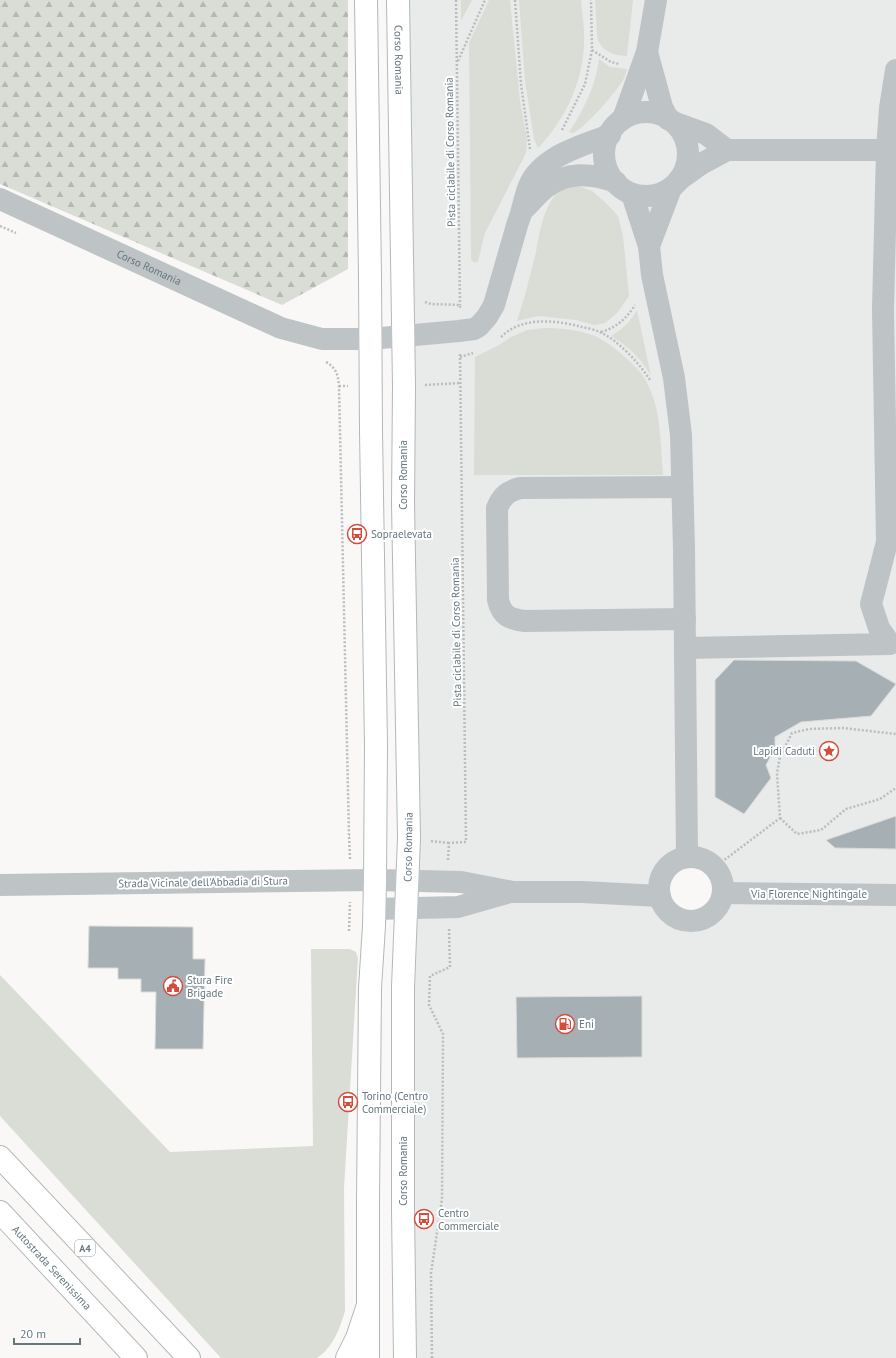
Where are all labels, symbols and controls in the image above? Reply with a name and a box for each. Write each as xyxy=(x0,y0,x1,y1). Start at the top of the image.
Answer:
street label: Corso Romania xyxy=(391,25,406,95)
street label: Pista ciclabile di Corso Romania xyxy=(442,77,458,227)
street label: Corso Romania xyxy=(114,246,184,288)
street label: Corso Romania xyxy=(396,440,410,510)
bus stop icon: Sopraelevata xyxy=(346,523,368,545)
place label: Sopraelevata xyxy=(371,527,432,541)
street label: Pista ciclabile di Corso Romania xyxy=(448,557,464,707)
place icon: Lapidi Caduti xyxy=(818,740,840,762)
place label: Lapidi Caduti xyxy=(753,744,815,758)
street label: Corso Romania xyxy=(400,812,416,882)
street label: Strada Vicinale dell'Abbadia di Stura xyxy=(118,874,288,890)
street label: Via Florence Nightingale xyxy=(750,887,867,901)
place label: Stura Fire Brigade xyxy=(187,973,233,1000)
public building icon: Stura Fire Brigade xyxy=(162,975,184,997)
fuel station icon: Eni xyxy=(554,1013,576,1035)
place label: Eni xyxy=(579,1017,594,1031)
place label: Torino (Centro Commerciale) xyxy=(362,1089,428,1116)
bus stop icon: Torino (Centro Commerciale) xyxy=(337,1091,359,1113)
street label: Corso Romania xyxy=(396,1136,410,1206)
place label: Centro Commerciale xyxy=(438,1206,500,1233)
bus stop icon: Centro Commerciale xyxy=(413,1208,435,1230)
street label: Autostrada Serenissima xyxy=(9,1223,94,1313)
road number: A4 xyxy=(75,1240,95,1256)
scale bar xyxy=(14,1320,80,1346)
text: 20 m xyxy=(20,1326,46,1341)

